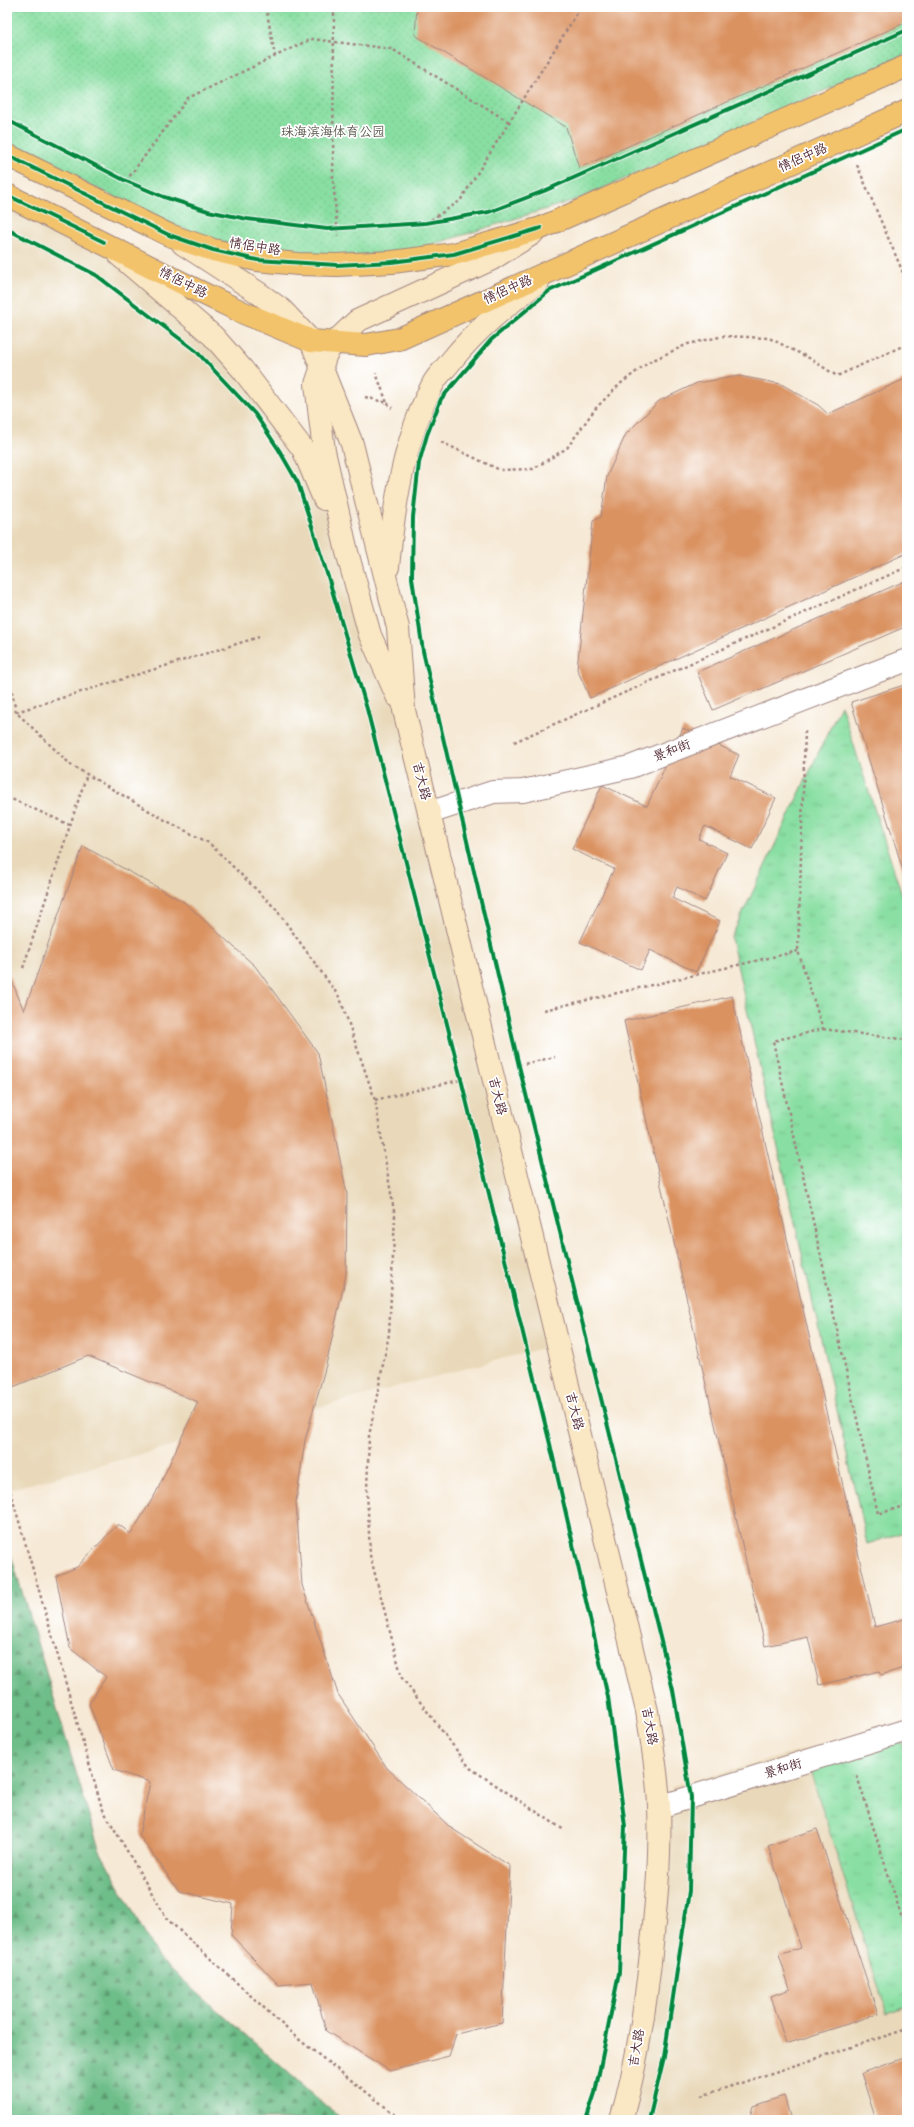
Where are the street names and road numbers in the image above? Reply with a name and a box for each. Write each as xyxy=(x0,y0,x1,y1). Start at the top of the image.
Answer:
street label: 情侣中路 xyxy=(776,140,830,176)
street label: 情侶中路 xyxy=(228,235,282,259)
street label: 情侣中路 xyxy=(156,264,210,302)
street label: 情侣中路 xyxy=(481,272,535,308)
street label: 景和街 xyxy=(651,736,693,766)
street label: 吉大路 xyxy=(408,760,434,802)
street label: 吉大路 xyxy=(484,1075,510,1117)
street label: 吉大路 xyxy=(561,1390,587,1432)
street label: 吉大路 xyxy=(637,1705,661,1747)
street label: 景和街 xyxy=(762,1755,804,1783)
street label: 吉大路 xyxy=(625,2027,649,2069)

